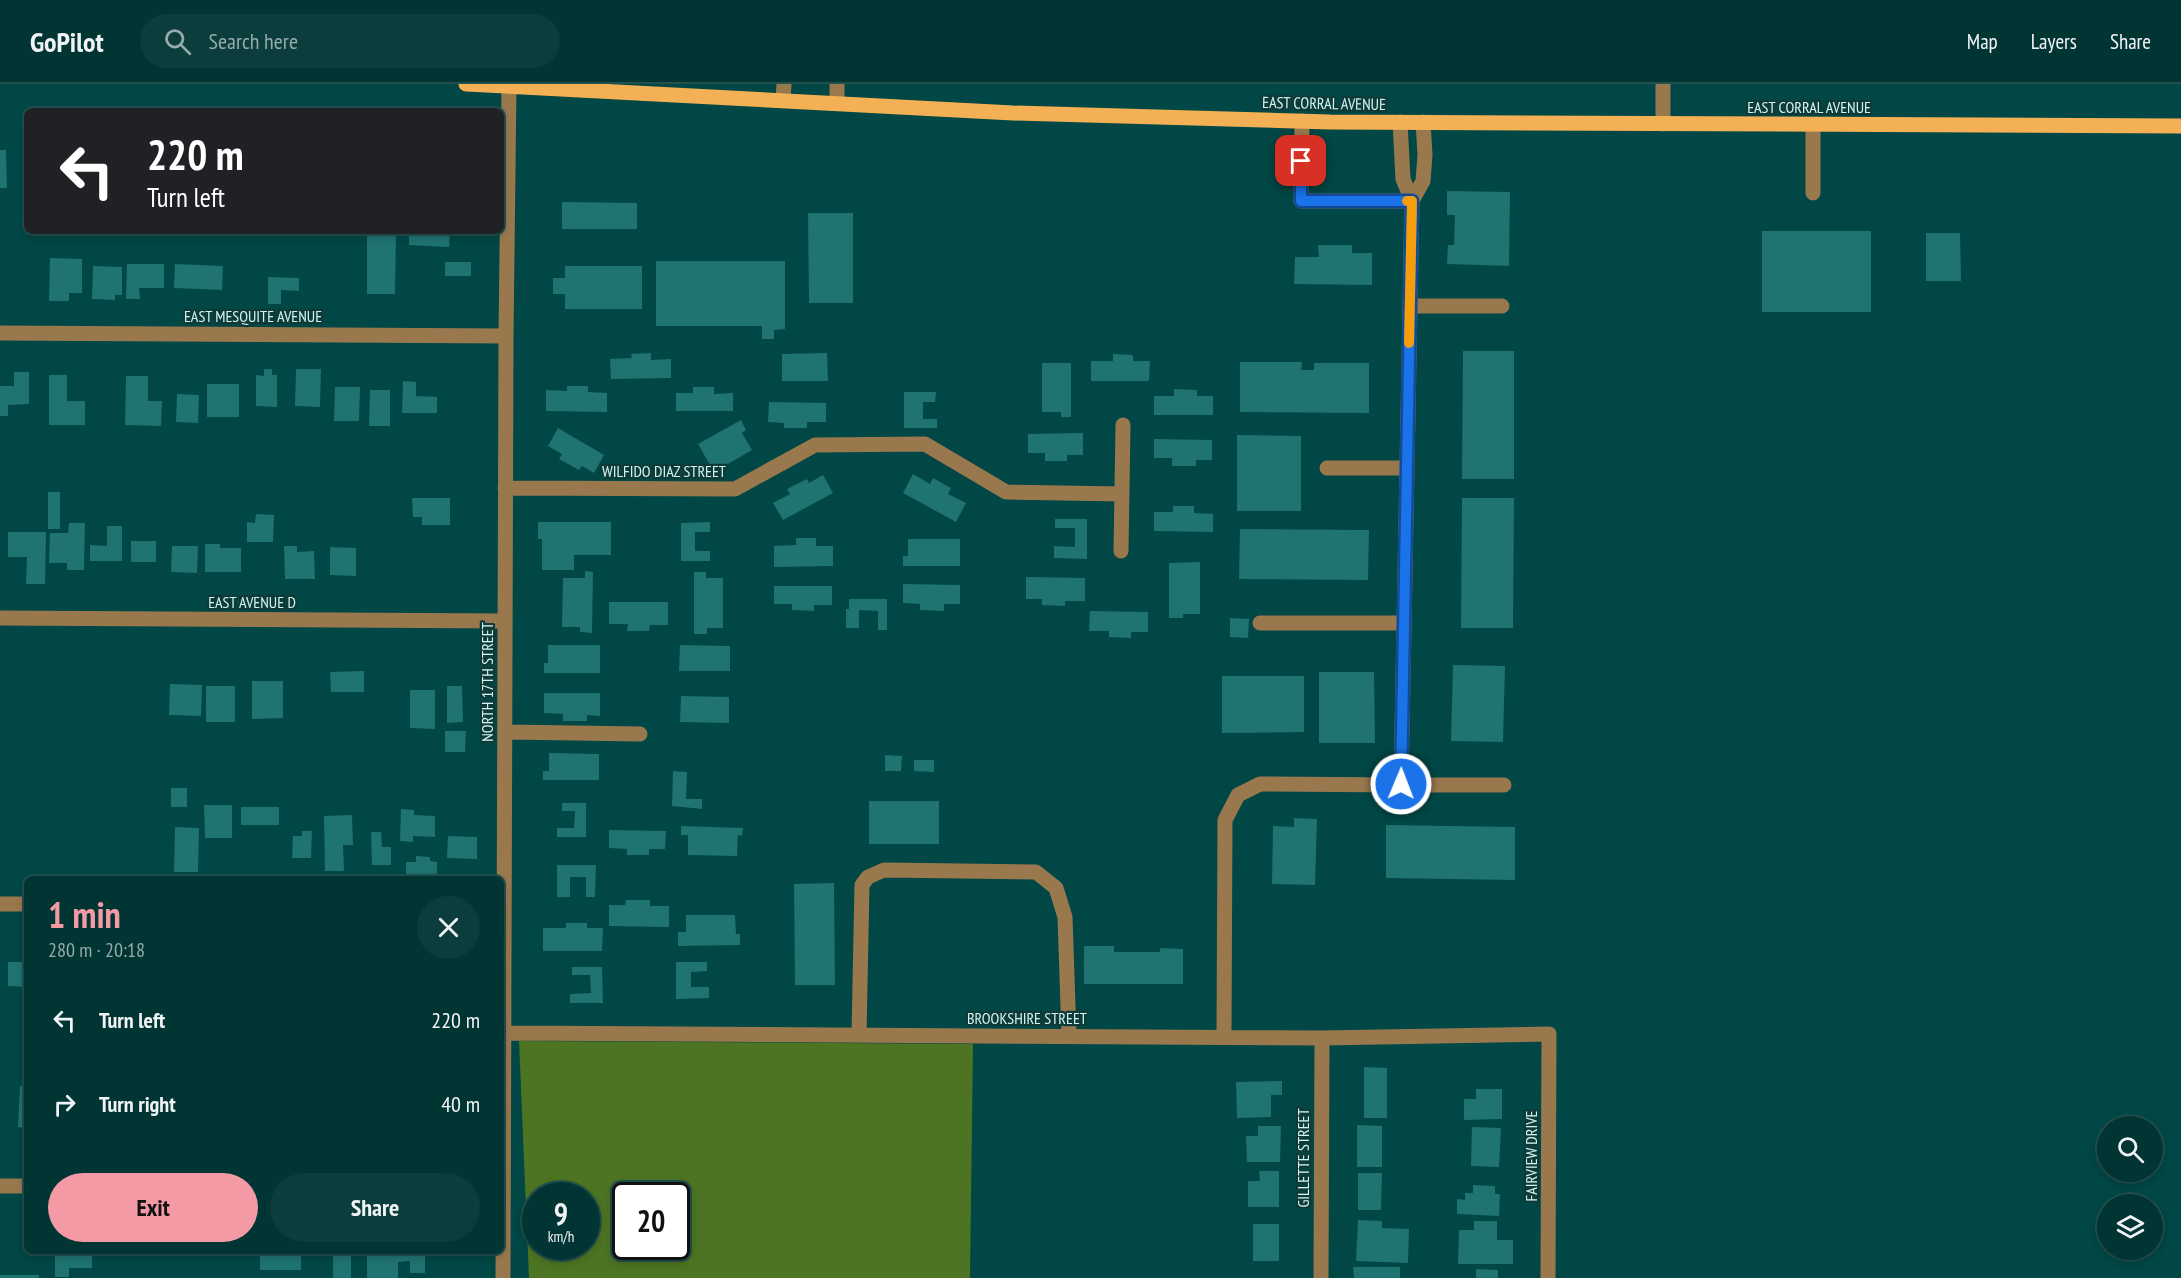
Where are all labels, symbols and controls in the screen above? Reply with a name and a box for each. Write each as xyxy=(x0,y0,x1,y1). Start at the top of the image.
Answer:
search box xyxy=(140,14,560,68)
text: GoPilot xyxy=(30,23,104,60)
icon: search xyxy=(161,25,194,58)
text: Search here xyxy=(209,27,298,55)
text: Map xyxy=(1967,28,1998,55)
text: Layers xyxy=(2031,28,2077,55)
text: Share xyxy=(2110,28,2151,55)
street label: EAST CORRAL AVENUE xyxy=(1262,92,1386,114)
street label: EAST CORRAL AVENUE xyxy=(1747,97,1871,117)
text: 220 m xyxy=(147,127,244,182)
icon: left xyxy=(48,132,126,210)
pin xyxy=(1275,135,1326,186)
icon: arrive xyxy=(1284,144,1317,177)
text: Turn left xyxy=(147,180,225,214)
street label: EAST MESQUITE AVENUE xyxy=(184,306,322,326)
street label: WILFIDO DIAZ STREET xyxy=(602,461,726,481)
street label: EAST AVENUE D xyxy=(208,592,296,612)
street label: NORTH 17TH STREET xyxy=(477,622,497,742)
position arrow xyxy=(1369,752,1433,816)
text: 1 min xyxy=(48,891,121,938)
button: close xyxy=(417,896,480,959)
text: 280 m · 20:18 xyxy=(48,937,145,963)
icon: left xyxy=(48,1004,81,1037)
text: Turn left xyxy=(99,1006,165,1034)
text: 220 m xyxy=(431,1006,480,1034)
street label: BROOKSHIRE STREET xyxy=(967,1008,1087,1028)
icon: right xyxy=(48,1088,81,1121)
text: Turn right xyxy=(99,1090,176,1118)
text: 40 m xyxy=(441,1090,480,1118)
street label: GILLETTE STREET xyxy=(1293,1108,1313,1208)
street label: FAIRVIEW DRIVE xyxy=(1521,1110,1541,1201)
map controls xyxy=(2097,1116,2163,1260)
button: search xyxy=(2097,1116,2163,1182)
button: Exit xyxy=(48,1173,258,1242)
button: Share xyxy=(270,1173,480,1242)
speed limit sign: 20 xyxy=(612,1182,690,1260)
text: 9 xyxy=(554,1194,568,1233)
button: layers xyxy=(2097,1194,2163,1260)
text: km/h xyxy=(548,1227,574,1246)

